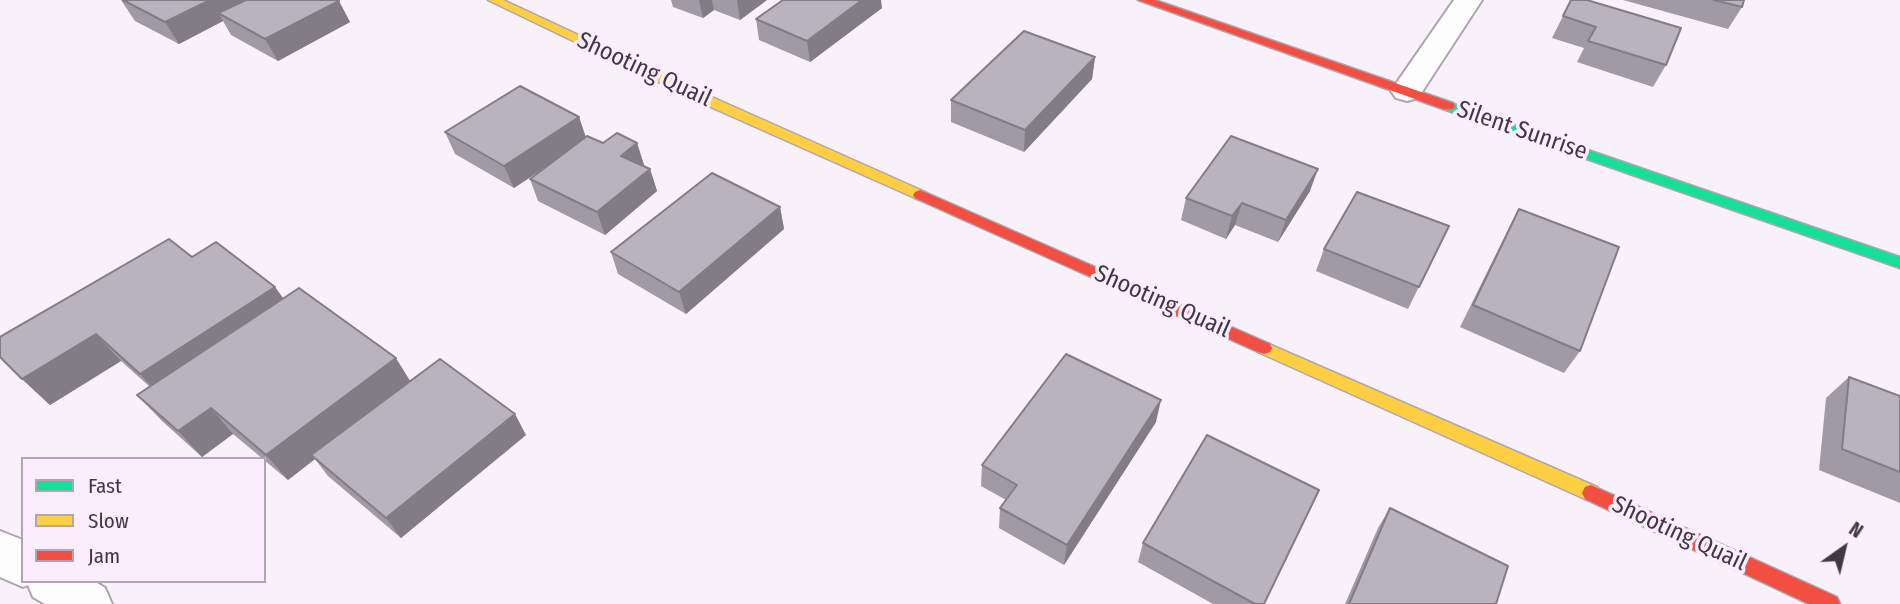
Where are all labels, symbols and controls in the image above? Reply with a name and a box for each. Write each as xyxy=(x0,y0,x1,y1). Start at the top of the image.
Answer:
street label: Shooting Quail xyxy=(572,26,716,114)
street label: Silent Sunrise xyxy=(1453,95,1591,167)
street label: Shooting Quail xyxy=(1090,259,1234,345)
legend xyxy=(21,457,266,583)
text: Fast xyxy=(88,473,122,499)
street label: Shooting Quail xyxy=(1607,490,1751,578)
text: Slow xyxy=(88,508,129,534)
north arrow xyxy=(1809,513,1879,583)
text: N xyxy=(1845,517,1867,543)
text: Jam xyxy=(88,543,120,569)

